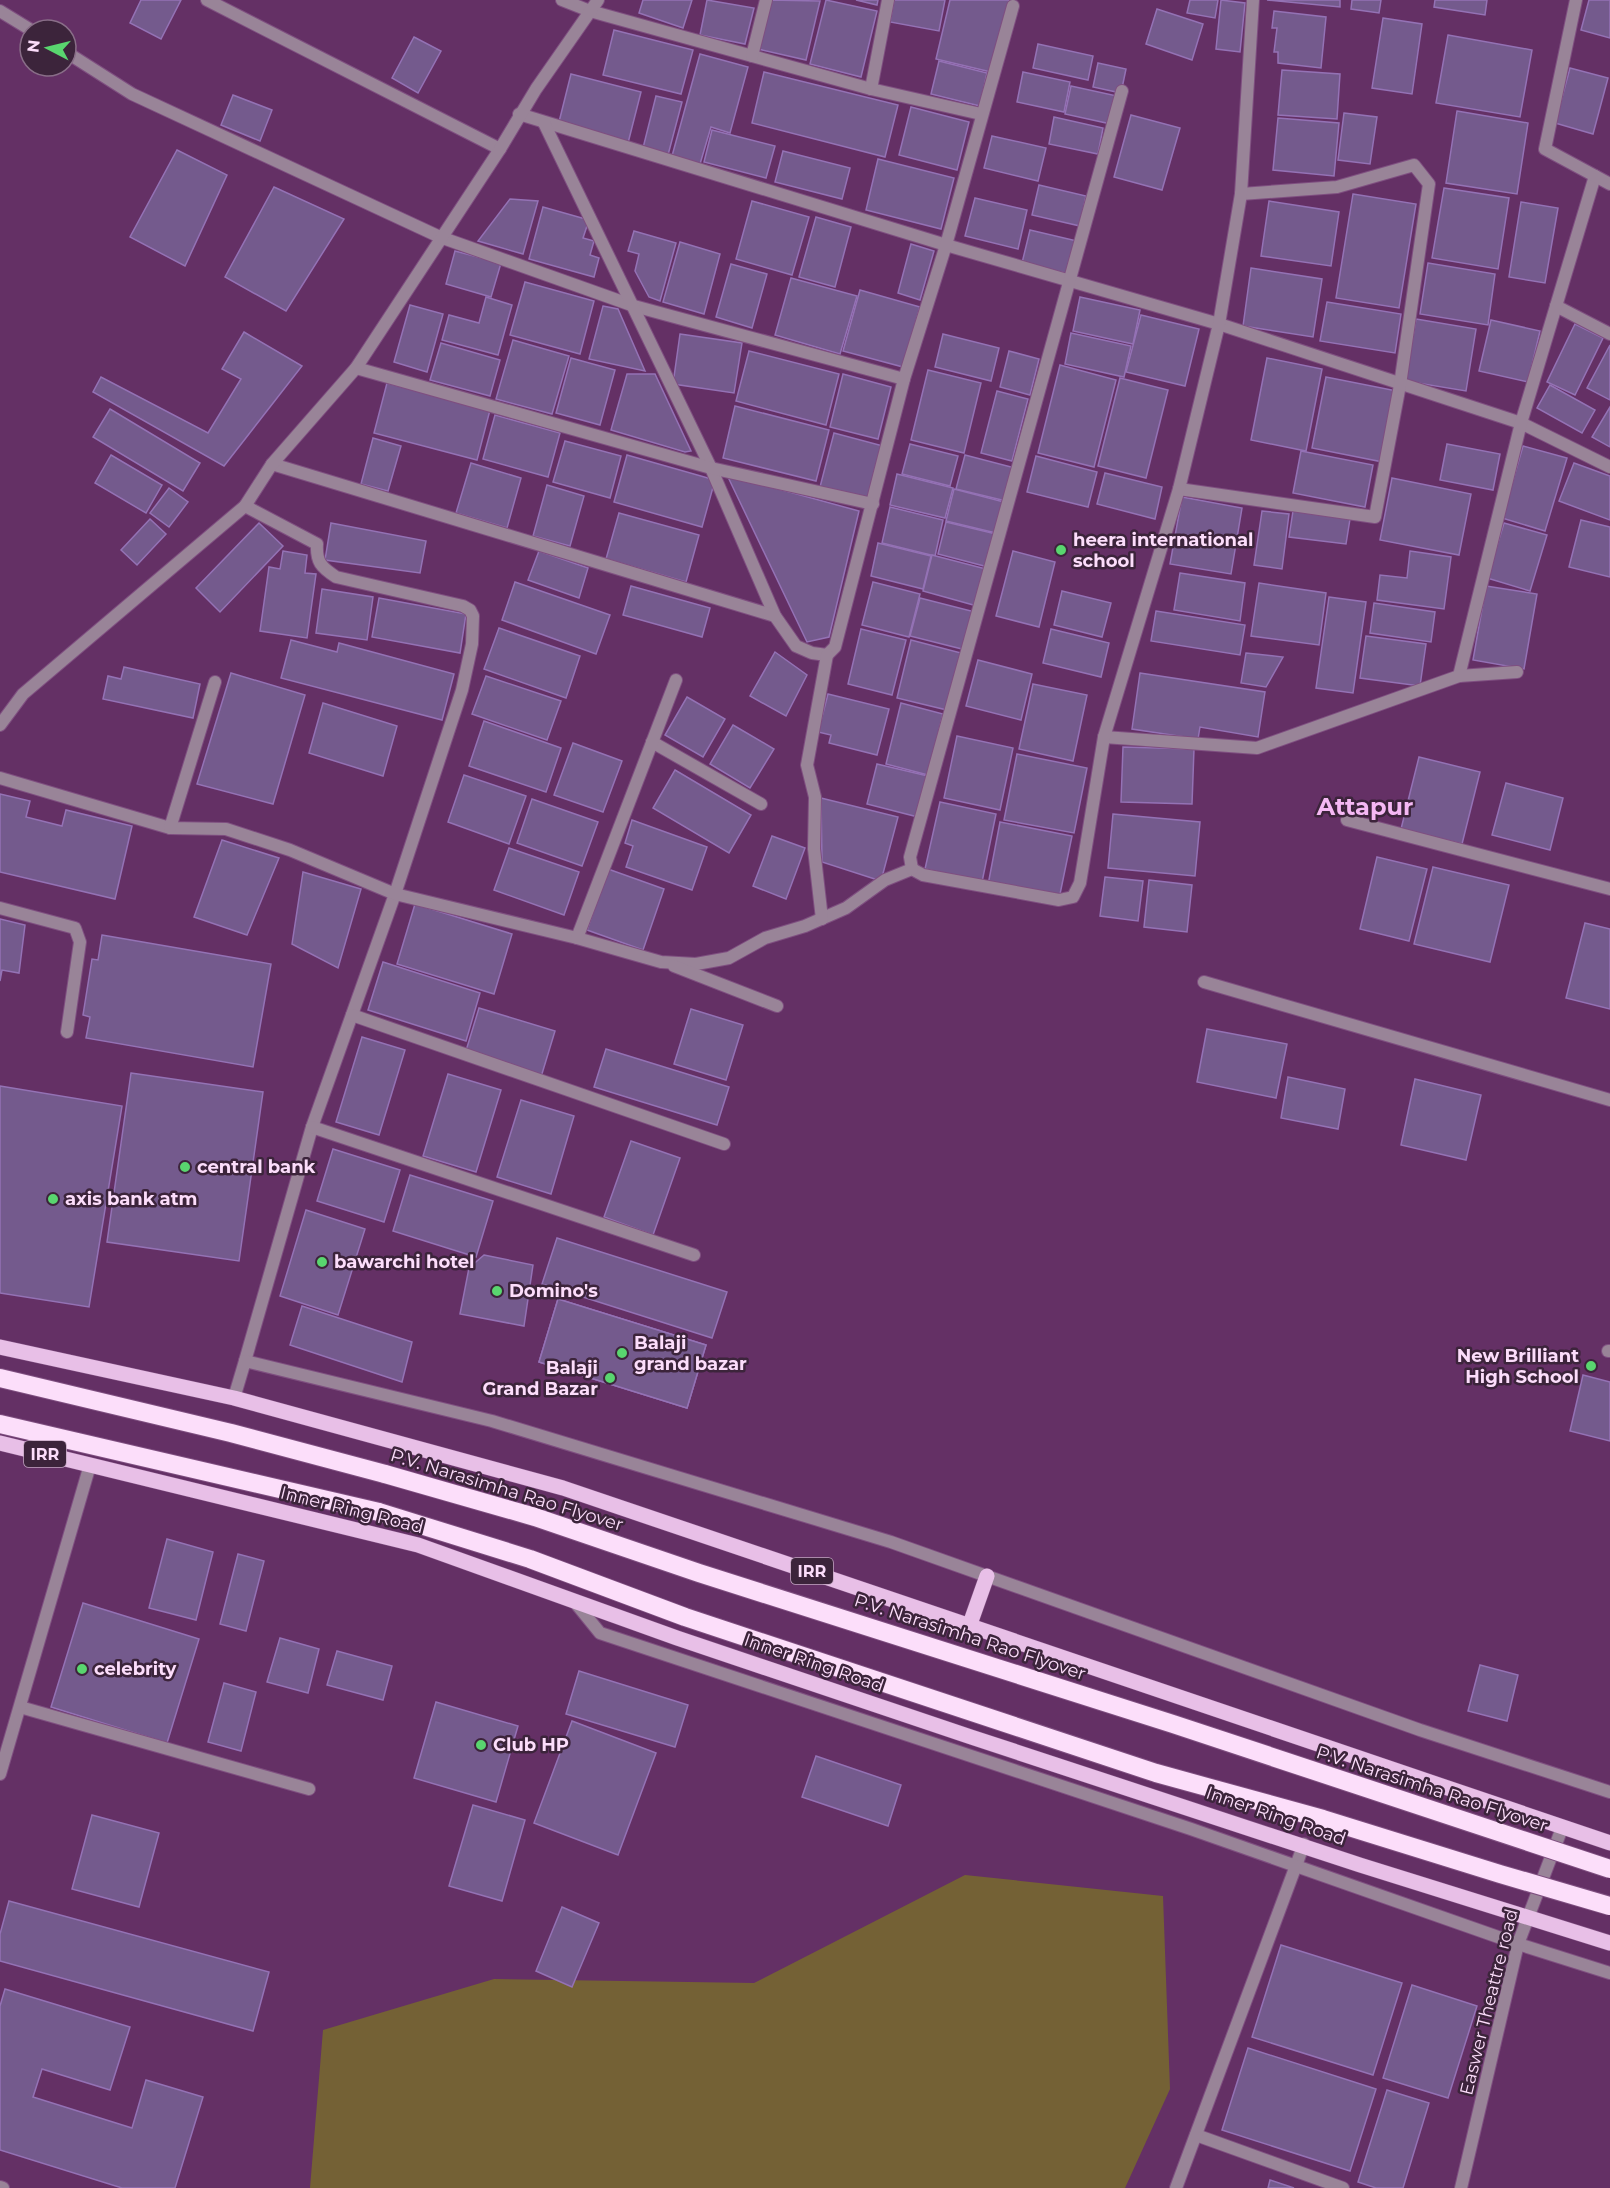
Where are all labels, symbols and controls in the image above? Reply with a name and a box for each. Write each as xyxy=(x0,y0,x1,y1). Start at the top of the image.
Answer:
north arrow xyxy=(18,18,78,78)
text: N xyxy=(23,39,44,54)
place label: heera international school xyxy=(1073,529,1253,572)
marker: heera international school xyxy=(1054,543,1068,557)
district label: Attapur xyxy=(1316,792,1413,821)
place label: central bank xyxy=(197,1156,316,1178)
marker: central bank xyxy=(178,1160,192,1174)
place label: axis bank atm xyxy=(65,1188,197,1210)
marker: axis bank atm xyxy=(46,1192,60,1206)
place label: bawarchi hotel xyxy=(334,1251,475,1273)
marker: bawarchi hotel xyxy=(315,1255,329,1269)
place label: Domino's xyxy=(509,1280,598,1302)
marker: Domino's xyxy=(490,1284,504,1298)
place label: Balaji grand bazar xyxy=(634,1332,747,1375)
place label: New Brilliant High School xyxy=(1457,1345,1579,1388)
marker: Balaji grand bazar xyxy=(615,1346,629,1360)
place label: Balaji Grand Bazar xyxy=(482,1357,598,1400)
marker: New Brilliant High School xyxy=(1584,1359,1598,1373)
marker: Balaji Grand Bazar xyxy=(603,1371,617,1385)
road number: IRR xyxy=(24,1441,66,1467)
street label: P.V. Narasimha Rao Flyover xyxy=(388,1444,626,1536)
street label: Inner Ring Road xyxy=(278,1482,426,1538)
road number: IRR xyxy=(791,1558,833,1584)
street label: P.V. Narasimha Rao Flyover xyxy=(851,1589,1089,1685)
street label: Inner Ring Road xyxy=(741,1629,887,1697)
place label: celebrity xyxy=(94,1658,177,1680)
marker: celebrity xyxy=(75,1662,89,1676)
place label: Club HP xyxy=(493,1734,569,1756)
marker: Club HP xyxy=(474,1738,488,1752)
street label: P.V. Narasimha Rao Flyover xyxy=(1313,1741,1551,1837)
street label: Inner Ring Road xyxy=(1203,1782,1349,1850)
street label: Easwer Theattre road xyxy=(1455,1907,1523,2097)

